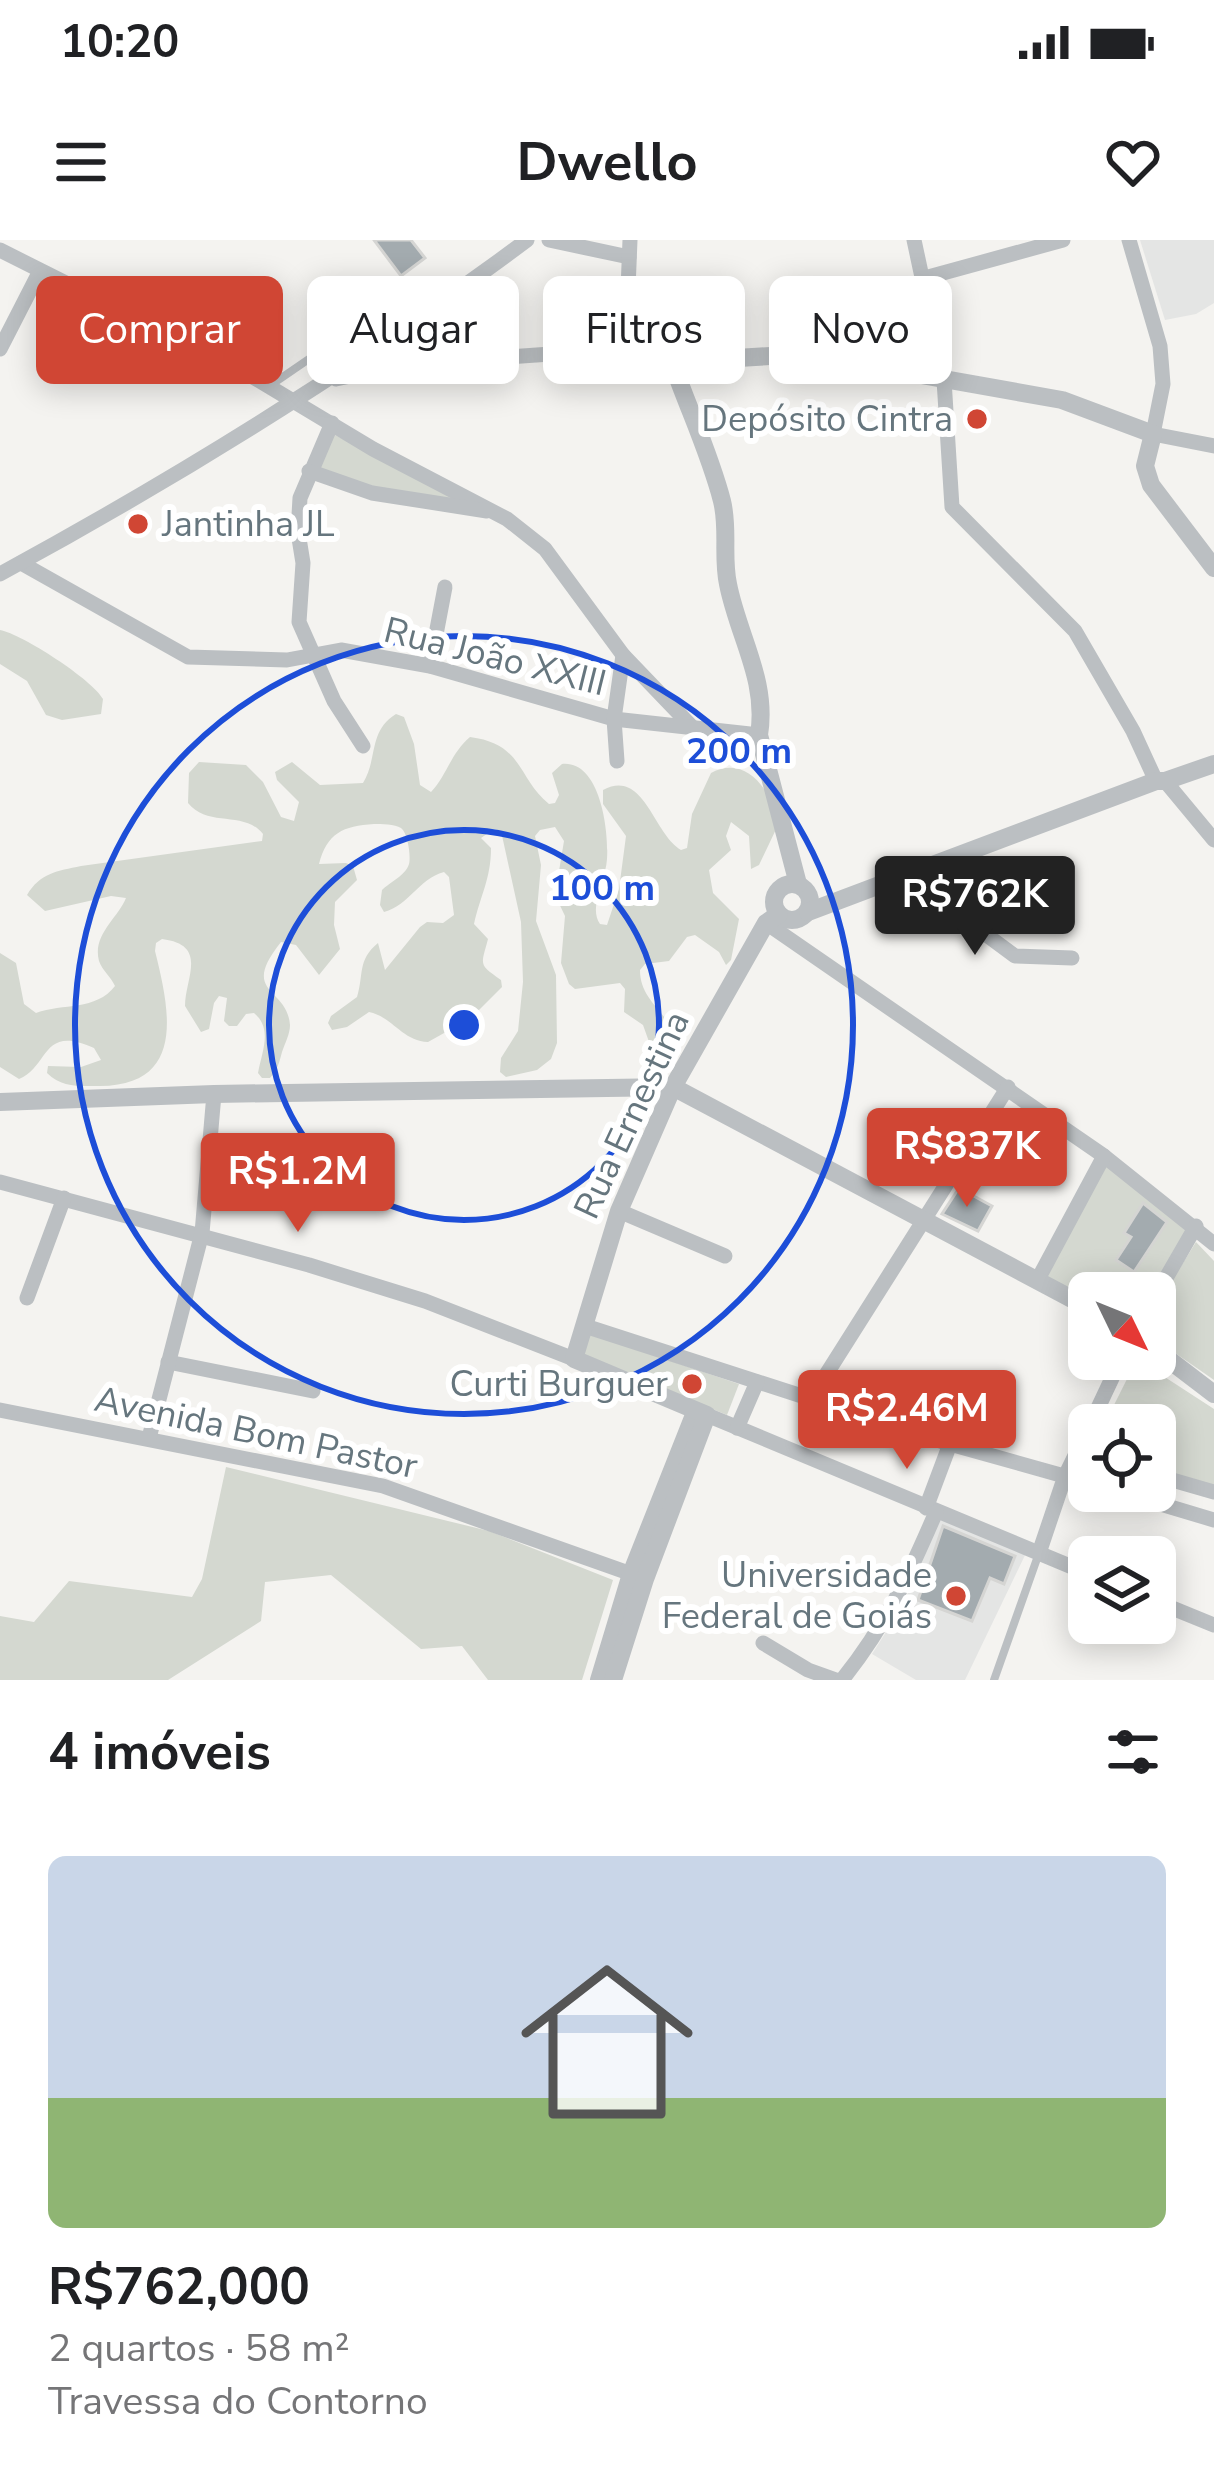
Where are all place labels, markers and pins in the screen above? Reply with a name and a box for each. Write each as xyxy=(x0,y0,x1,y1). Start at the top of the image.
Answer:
place label: Depósito Cintra xyxy=(701,395,953,444)
marker: Depósito Cintra xyxy=(964,406,990,432)
place label: Jantinha JL xyxy=(161,500,335,549)
marker: Jantinha JL xyxy=(125,511,151,537)
pin: R$762K xyxy=(877,856,1073,958)
centre of rings xyxy=(443,1004,485,1046)
pin: R$837K xyxy=(869,1108,1065,1210)
pin: R$1.2M xyxy=(200,1133,396,1235)
place label: Curti Burguer xyxy=(449,1360,668,1409)
pin: R$2.46M xyxy=(796,1370,1018,1472)
marker: Curti Burguer xyxy=(679,1371,705,1397)
place label: Universidade Federal de Goiás xyxy=(662,1551,932,1641)
marker: Universidade Federal de Goiás xyxy=(943,1583,969,1609)

